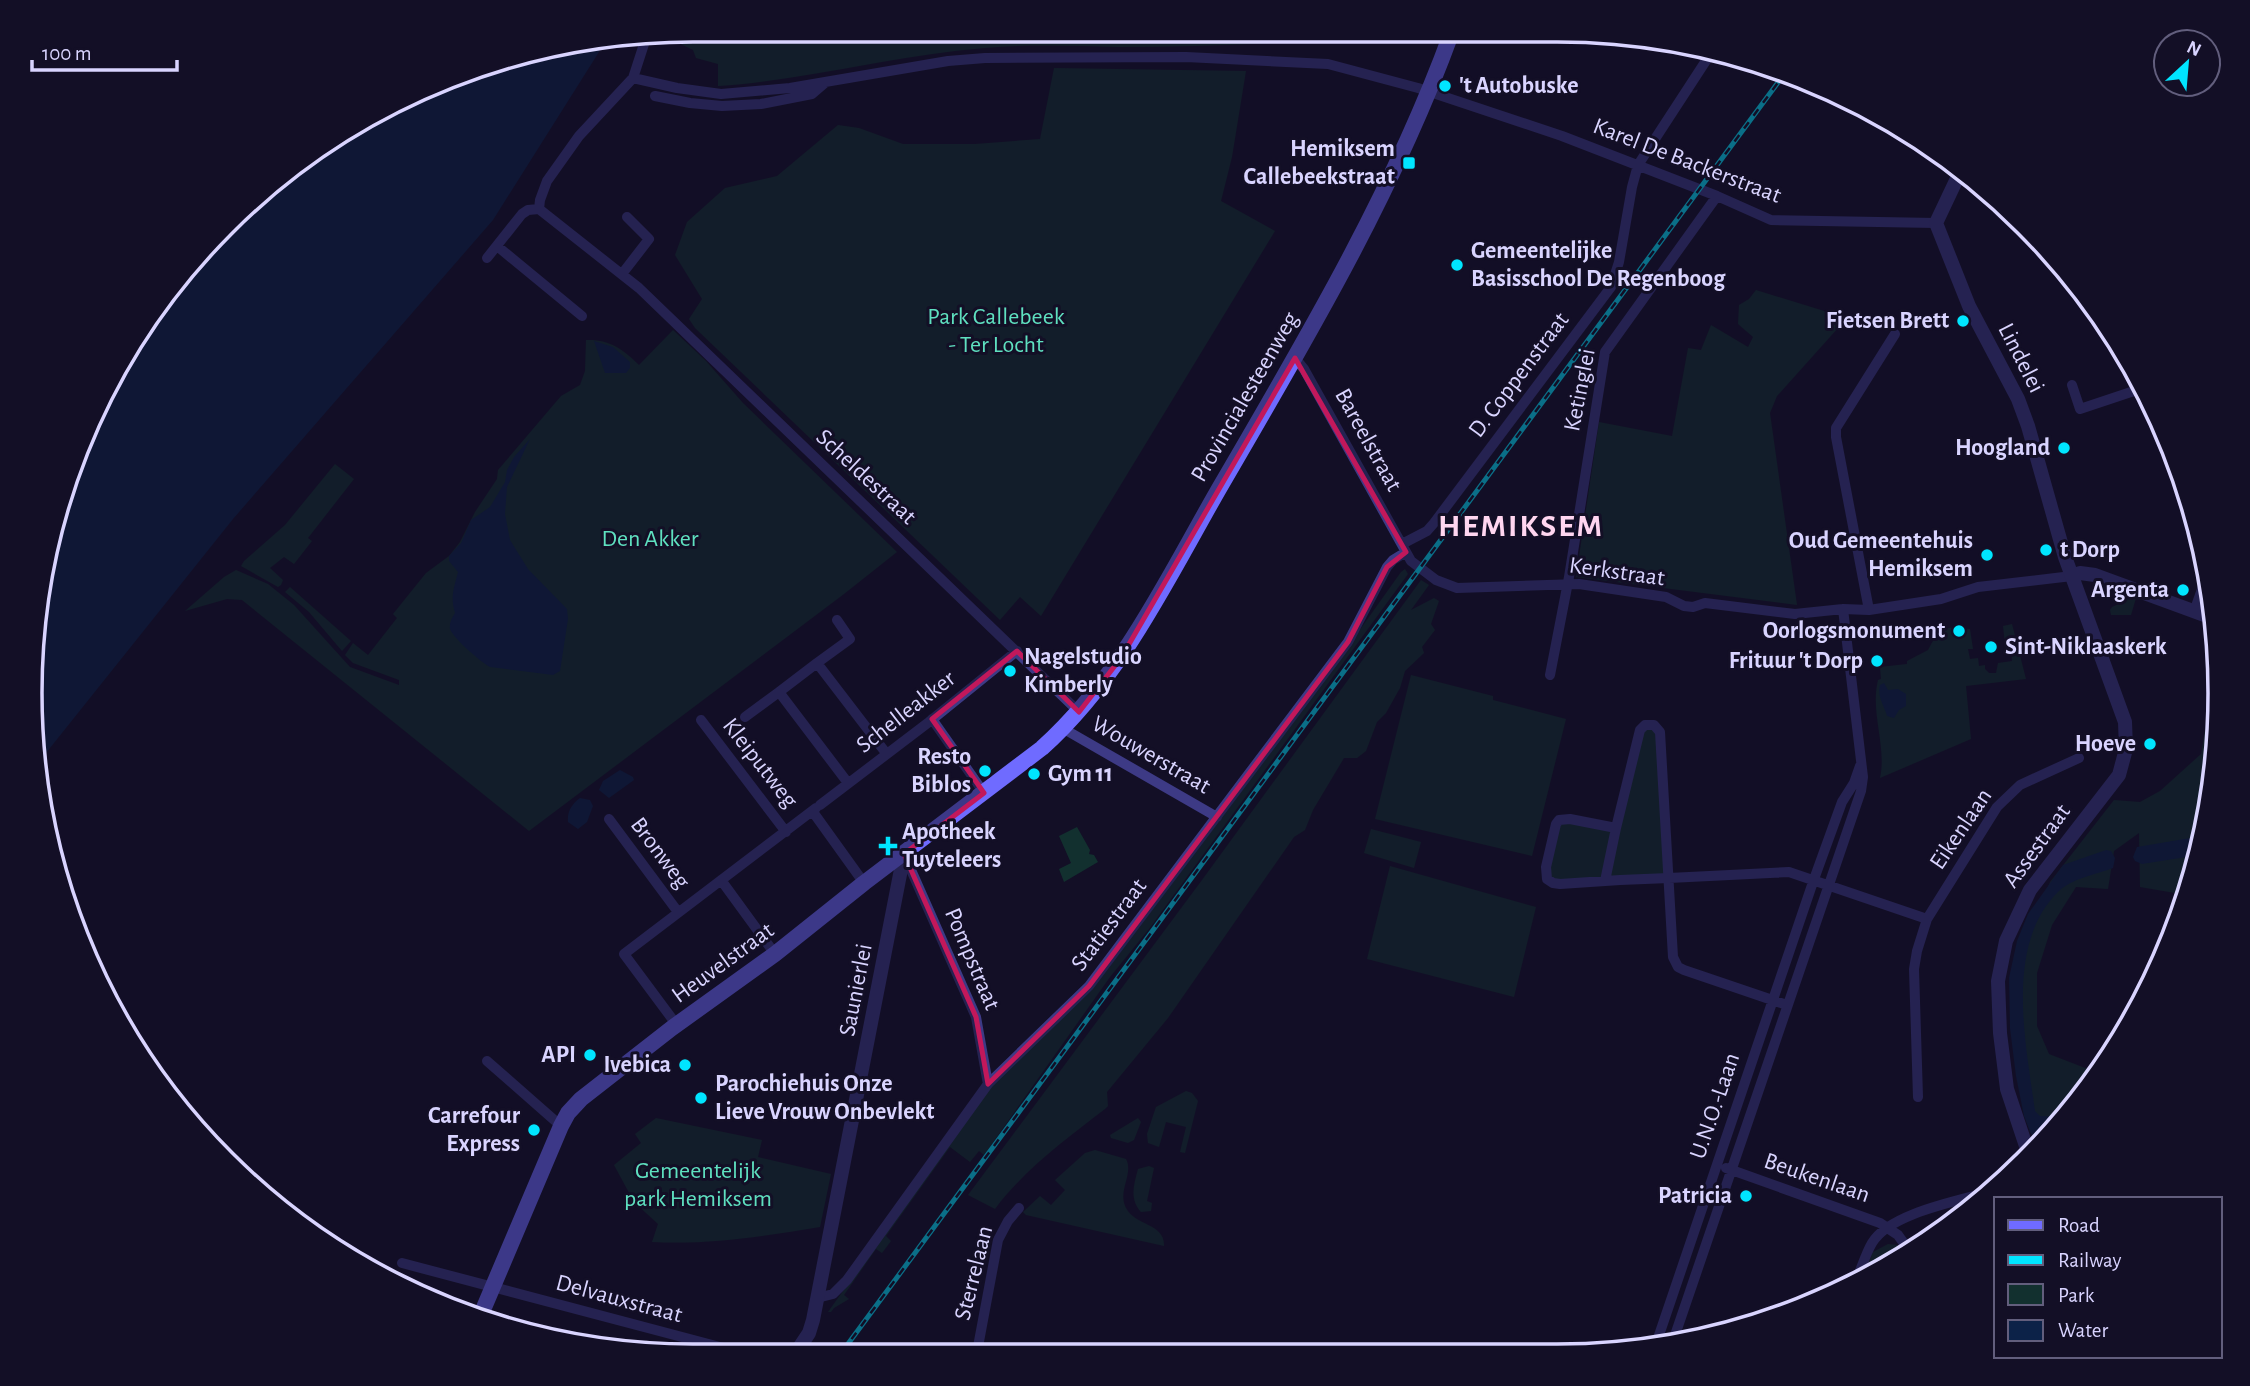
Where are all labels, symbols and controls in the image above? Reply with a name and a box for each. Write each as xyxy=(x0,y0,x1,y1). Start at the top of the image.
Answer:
scale bar xyxy=(32,28,177,72)
north arrow xyxy=(2152,28,2222,98)
text: N xyxy=(2184,38,2204,61)
text: 100 m xyxy=(42,43,92,64)
place label: 't Autobuske xyxy=(1459,74,1579,98)
marker: 't Autobuske xyxy=(1437,78,1453,94)
street label: Karel De Backerstraat xyxy=(1590,114,1785,208)
place label: Hemiksem Callebeekstraat xyxy=(1244,137,1395,189)
marker: Hemiksem Callebeekstraat xyxy=(1401,155,1417,171)
place label: Gemeentelijke Basisschool De Regenboog xyxy=(1471,239,1726,291)
marker: Gemeentelijke Basisschool De Regenboog xyxy=(1449,257,1465,273)
park label: Park Callebeek - Ter Locht xyxy=(927,305,1065,357)
street label: Provincialesteenweg xyxy=(1187,308,1303,486)
street label: D. Coppenstraat xyxy=(1464,308,1574,442)
place label: Fietsen Brett xyxy=(1826,309,1949,333)
marker: Fietsen Brett xyxy=(1955,313,1971,329)
street label: Lindelei xyxy=(1993,319,2049,397)
street label: Ketinglei xyxy=(1560,346,1600,434)
street label: Bareelstraat xyxy=(1330,385,1406,496)
street label: Scheldestraat xyxy=(811,425,921,529)
place label: Hoogland xyxy=(1955,436,2050,460)
marker: Hoogland xyxy=(2056,440,2072,456)
district label: HEMIKSEM xyxy=(1438,510,1604,542)
park label: Den Akker xyxy=(601,527,699,551)
place label: Oud Gemeentehuis Hemiksem xyxy=(1789,529,1973,581)
place label: t Dorp xyxy=(2060,538,2120,562)
marker: t Dorp xyxy=(2038,542,2054,558)
marker: Oud Gemeentehuis Hemiksem xyxy=(1979,547,1995,563)
street label: Kerkstraat xyxy=(1568,553,1667,591)
place label: Argenta xyxy=(2091,578,2169,602)
marker: Argenta xyxy=(2175,582,2191,598)
place label: Oorlogsmonument xyxy=(1763,619,1945,643)
marker: Oorlogsmonument xyxy=(1951,623,1967,639)
place label: Sint-Niklaaskerk xyxy=(2005,635,2167,659)
marker: Sint-Niklaaskerk xyxy=(1983,639,1999,655)
place label: Nagelstudio Kimberly xyxy=(1024,645,1142,697)
place label: Frituur 't Dorp xyxy=(1729,649,1863,673)
marker: Frituur 't Dorp xyxy=(1869,653,1885,669)
marker: Nagelstudio Kimberly xyxy=(1002,663,1018,679)
street label: Schelleakker xyxy=(852,666,960,758)
street label: Wouwerstraat xyxy=(1088,711,1215,799)
street label: Kleiputweg xyxy=(718,714,802,813)
place label: Hoeve xyxy=(2075,732,2136,756)
marker: Hoeve xyxy=(2142,736,2158,752)
place label: Resto Biblos xyxy=(911,745,971,797)
place label: Gym 11 xyxy=(1048,762,1113,786)
marker: Resto Biblos xyxy=(977,763,993,779)
marker: Gym 11 xyxy=(1026,766,1042,782)
street label: Eikenlaan xyxy=(1925,784,1997,874)
street label: Assestraat xyxy=(1999,800,2075,892)
street label: Bronweg xyxy=(626,813,695,893)
place label: Apotheek Tuyteleers xyxy=(902,820,1001,872)
marker: Apotheek Tuyteleers xyxy=(880,838,896,854)
street label: Statiestraat xyxy=(1067,874,1151,976)
street label: Pompstraat xyxy=(940,904,1004,1014)
street label: Heuvelstraat xyxy=(668,918,779,1008)
street label: Saunierlei xyxy=(835,942,877,1038)
place label: API xyxy=(541,1043,576,1067)
marker: API xyxy=(582,1047,598,1063)
street label: U.N.O.-Laan xyxy=(1686,1050,1744,1162)
place label: Ivebica xyxy=(604,1053,671,1077)
marker: Ivebica xyxy=(677,1057,693,1073)
place label: Parochiehuis Onze Lieve Vrouw Onbevlekt xyxy=(715,1072,934,1124)
marker: Parochiehuis Onze Lieve Vrouw Onbevlekt xyxy=(693,1090,709,1106)
place label: Carrefour Express xyxy=(428,1104,521,1156)
marker: Carrefour Express xyxy=(526,1122,542,1138)
street label: Beukenlaan xyxy=(1761,1149,1873,1207)
park label: Gemeentelijk park Hemiksem xyxy=(624,1159,772,1211)
place label: Patricia xyxy=(1658,1184,1732,1208)
marker: Patricia xyxy=(1738,1188,1754,1204)
legend xyxy=(1994,1197,2222,1358)
text: Road xyxy=(2058,1215,2100,1236)
street label: Sterrelaan xyxy=(951,1223,997,1323)
text: Railway xyxy=(2058,1250,2121,1271)
street label: Delvauxstraat xyxy=(553,1271,685,1327)
text: Park xyxy=(2058,1285,2095,1306)
text: Water xyxy=(2058,1320,2108,1341)

